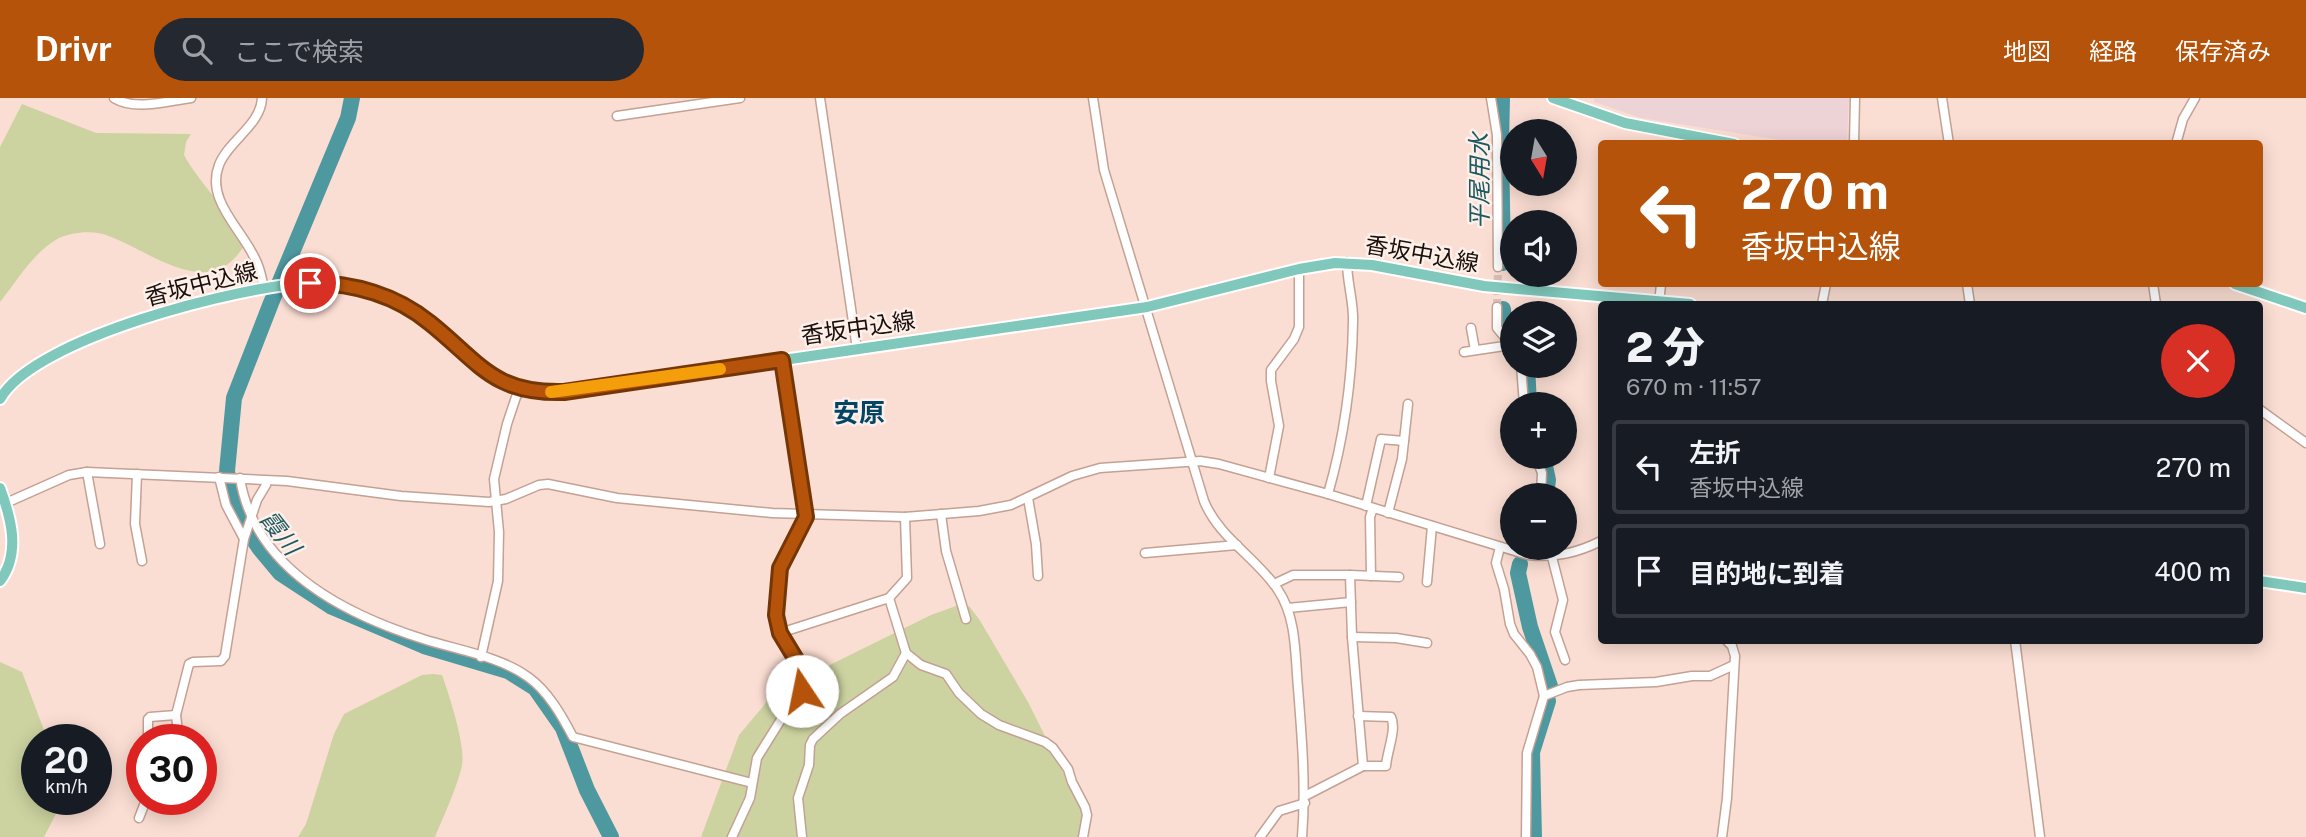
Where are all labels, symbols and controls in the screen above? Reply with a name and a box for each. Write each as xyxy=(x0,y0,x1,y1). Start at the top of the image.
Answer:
search box xyxy=(154,18,644,81)
text: Drivr xyxy=(35,30,112,68)
icon: search xyxy=(178,30,216,68)
text: ここで検索 xyxy=(234,36,364,67)
text: 地図 xyxy=(2003,37,2051,65)
text: 経路 xyxy=(2089,37,2137,65)
text: 保存済み xyxy=(2175,37,2271,65)
north arrow xyxy=(1500,119,1577,196)
map controls xyxy=(1500,119,1577,560)
water label: 平尾用水 xyxy=(1465,130,1493,229)
text: 270 m xyxy=(1741,162,1889,220)
icon: left xyxy=(1626,168,1717,259)
button: sound xyxy=(1500,210,1577,287)
text: 香坂中込線 xyxy=(1741,228,1901,265)
street label: 香坂中込線 xyxy=(1363,230,1481,277)
pin xyxy=(280,253,340,313)
street label: 香坂中込線 xyxy=(142,257,260,311)
icon: arrive xyxy=(291,264,329,302)
button: layers xyxy=(1500,301,1577,378)
street label: 香坂中込線 xyxy=(799,306,917,349)
text: 2 分 xyxy=(1626,322,1705,371)
button: close xyxy=(2161,324,2235,398)
text: 670 m · 11:57 xyxy=(1626,373,1762,400)
button: + xyxy=(1500,392,1577,469)
district label: 安原 xyxy=(833,397,885,428)
text: 左折 xyxy=(1689,437,1741,468)
icon: left xyxy=(1630,448,1668,486)
text: 270 m xyxy=(2156,452,2231,483)
text: 香坂中込線 xyxy=(1689,474,1804,501)
button: − xyxy=(1500,483,1577,560)
water label: 霞川 xyxy=(255,505,308,562)
icon: arrive xyxy=(1630,552,1668,590)
text: 400 m xyxy=(2154,556,2231,587)
text: 目的地に到着 xyxy=(1689,558,1845,589)
position arrow xyxy=(765,654,839,728)
speed limit sign: 30 xyxy=(126,724,217,815)
text: 20 xyxy=(44,740,89,781)
text: km/h xyxy=(45,776,88,797)

